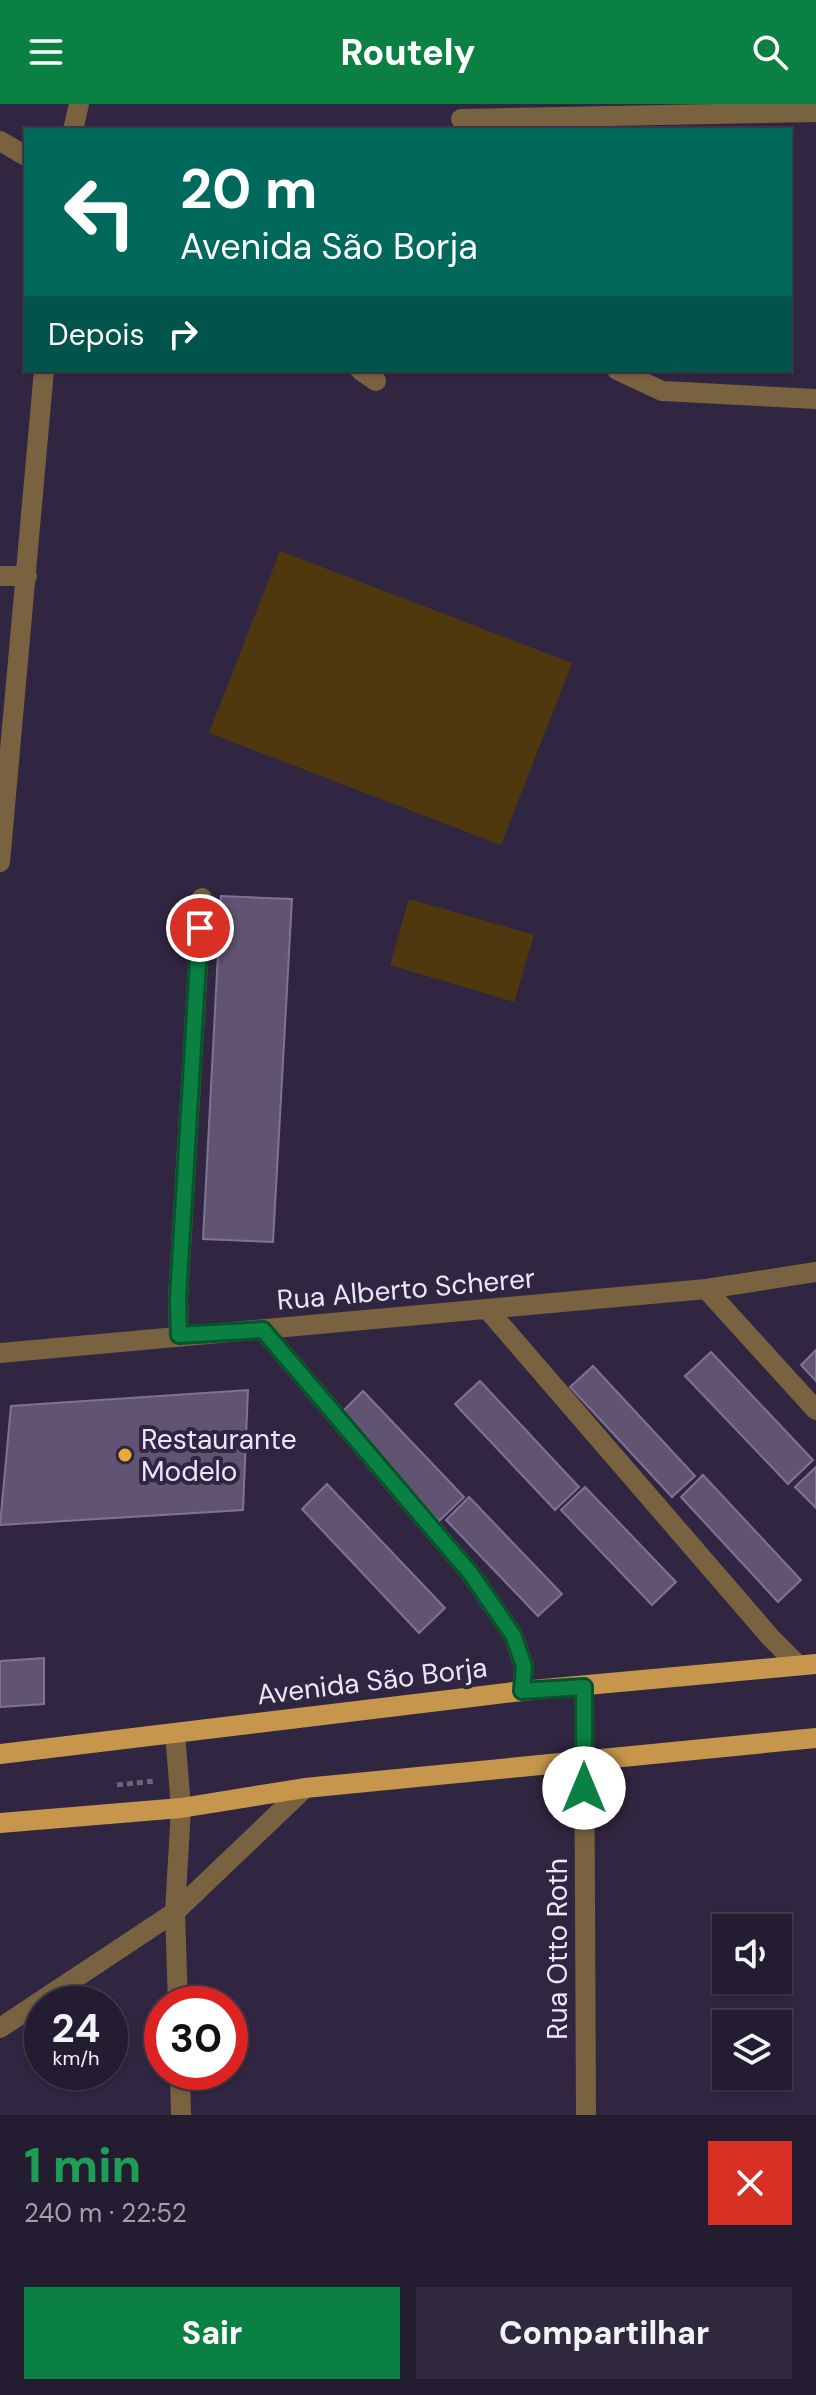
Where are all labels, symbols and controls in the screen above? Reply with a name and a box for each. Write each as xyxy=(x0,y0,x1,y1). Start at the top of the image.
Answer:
text: Routely xyxy=(341,29,475,76)
icon: menu xyxy=(24,30,68,74)
icon: search xyxy=(748,30,792,74)
text: 20 m xyxy=(180,152,317,225)
icon: left xyxy=(48,160,152,264)
text: Avenida São Borja xyxy=(180,223,478,270)
icon: right xyxy=(161,312,205,356)
text: Depois xyxy=(48,315,145,354)
pin xyxy=(166,894,234,962)
icon: arrive xyxy=(178,906,222,950)
street label: Rua Alberto Scherer xyxy=(275,1259,537,1319)
place label: Restaurante Modelo xyxy=(141,1421,297,1490)
marker: Restaurante Modelo xyxy=(116,1446,134,1464)
street label: Avenida São Borja xyxy=(255,1649,489,1713)
position arrow xyxy=(542,1746,626,1830)
street label: Rua Otto Roth xyxy=(539,1858,576,2040)
map controls xyxy=(712,1914,792,2090)
button: sound xyxy=(712,1914,792,1994)
speed limit sign: 30 xyxy=(144,1986,248,2090)
text: 24 xyxy=(52,2002,100,2054)
button: layers xyxy=(712,2010,792,2090)
text: km/h xyxy=(52,2045,100,2071)
text: 1 min xyxy=(24,2134,141,2197)
button: close xyxy=(708,2141,792,2225)
text: 240 m · 22:52 xyxy=(24,2196,187,2230)
button: Sair xyxy=(24,2287,400,2379)
button: Compartilhar xyxy=(416,2287,792,2379)

